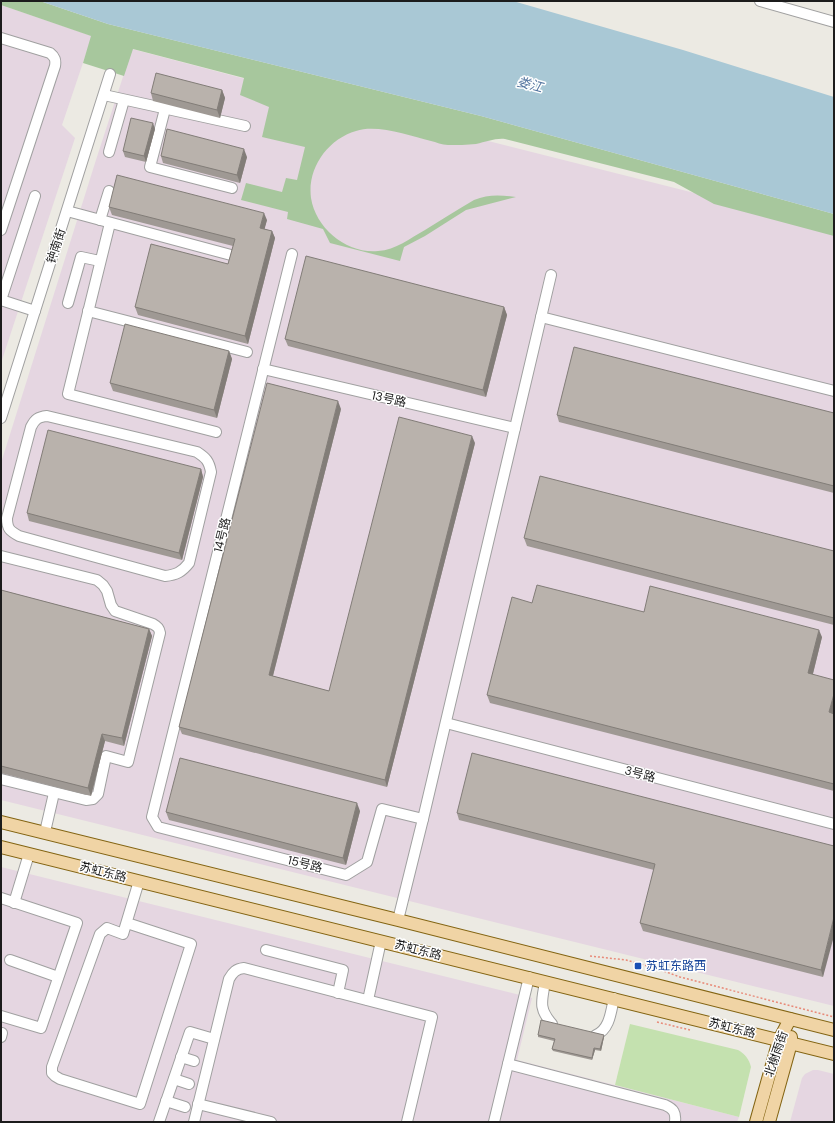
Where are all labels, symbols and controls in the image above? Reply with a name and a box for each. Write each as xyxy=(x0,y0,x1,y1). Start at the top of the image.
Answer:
water label: 娄江 xyxy=(515,73,547,97)
street label: 钟南街 xyxy=(43,226,69,266)
street label: 13号路 xyxy=(370,387,408,411)
street label: 14号路 xyxy=(210,516,234,554)
street label: 3号路 xyxy=(623,762,657,786)
street label: 15号路 xyxy=(286,852,324,876)
street label: 苏虹东路 xyxy=(78,858,128,886)
street label: 苏虹东路 xyxy=(393,936,443,964)
place label: 苏虹东路西 xyxy=(646,958,706,974)
marker: 苏虹东路西 xyxy=(633,961,643,971)
street label: 苏虹东路 xyxy=(707,1014,757,1042)
street label: 北榭雨街 xyxy=(761,1029,791,1079)

